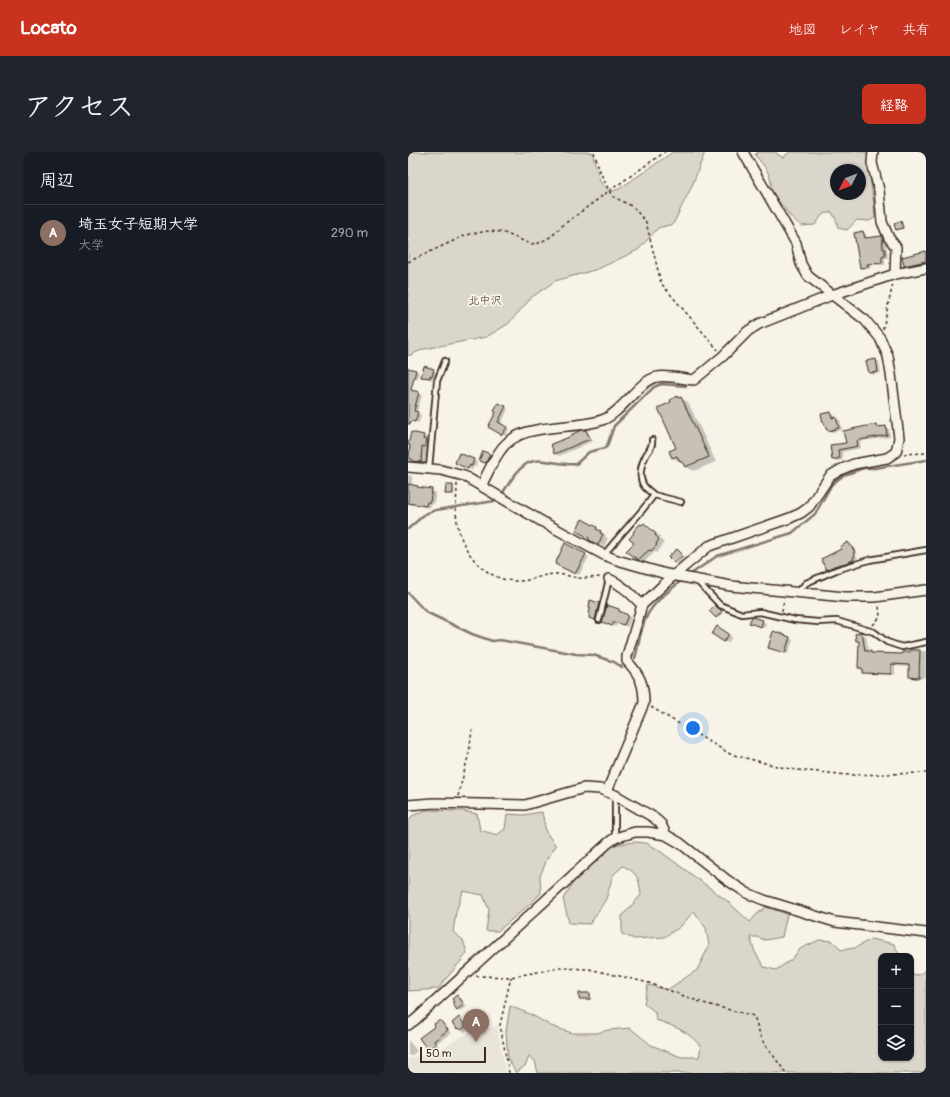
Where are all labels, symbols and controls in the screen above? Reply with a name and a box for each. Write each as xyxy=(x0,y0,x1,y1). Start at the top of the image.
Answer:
text: Locato xyxy=(20,16,77,40)
text: 地図 xyxy=(789,21,817,38)
text: レイヤ xyxy=(839,21,880,38)
text: 共有 xyxy=(902,21,930,38)
button: 経路 xyxy=(862,84,926,124)
text: アクセス xyxy=(24,90,134,125)
north arrow xyxy=(830,164,866,200)
text: 周辺 xyxy=(40,170,74,191)
text: 埼玉女子短期大学 xyxy=(78,215,198,234)
text: A xyxy=(49,225,57,241)
text: 290 m xyxy=(331,225,368,241)
text: 大学 xyxy=(78,237,104,253)
district label: 北中沢 xyxy=(469,294,502,307)
your location xyxy=(683,718,703,738)
map controls xyxy=(878,953,914,1061)
button: + xyxy=(878,953,914,989)
button: − xyxy=(878,989,914,1025)
pin: A xyxy=(463,1009,489,1042)
button: layers xyxy=(878,1025,914,1061)
scale bar xyxy=(420,1045,486,1064)
text: 50 m xyxy=(426,1047,452,1060)

